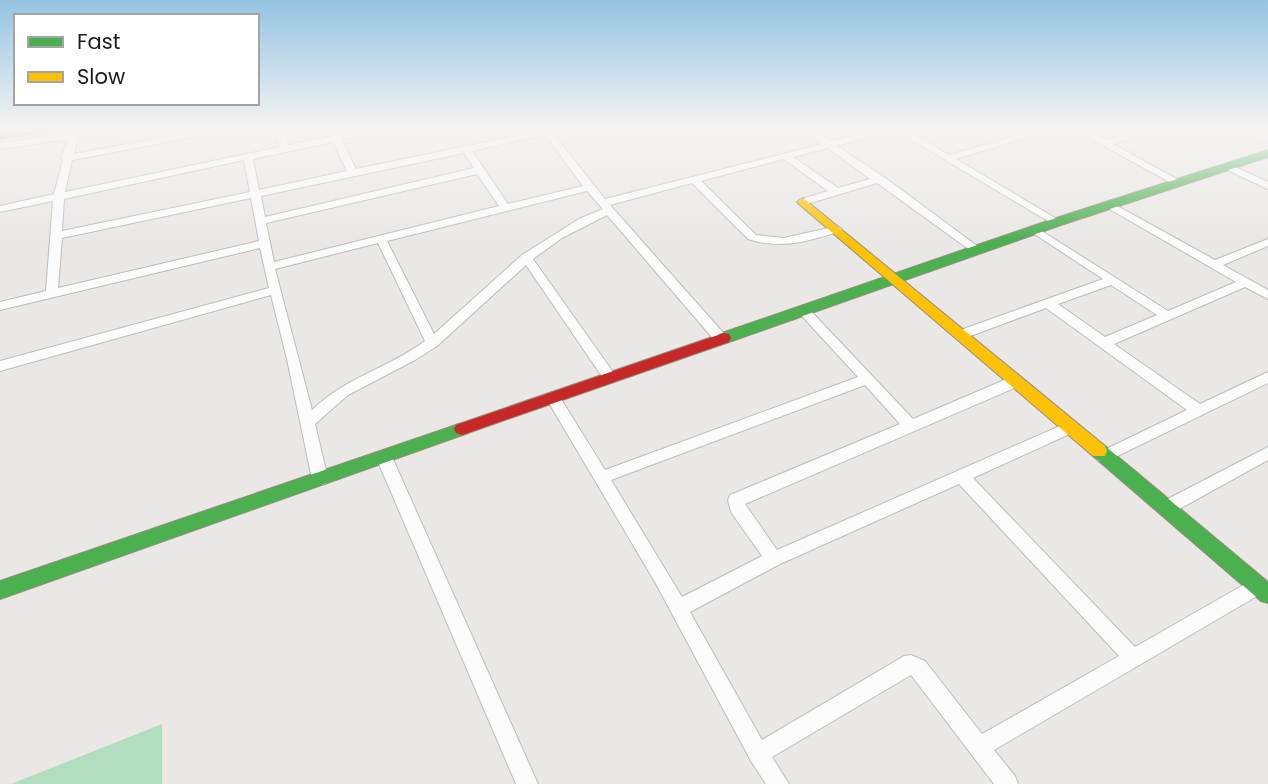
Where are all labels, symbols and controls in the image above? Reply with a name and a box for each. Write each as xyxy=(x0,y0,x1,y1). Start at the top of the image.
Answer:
legend xyxy=(14,14,259,105)
text: Fast xyxy=(77,27,120,56)
text: Slow xyxy=(77,62,125,91)

